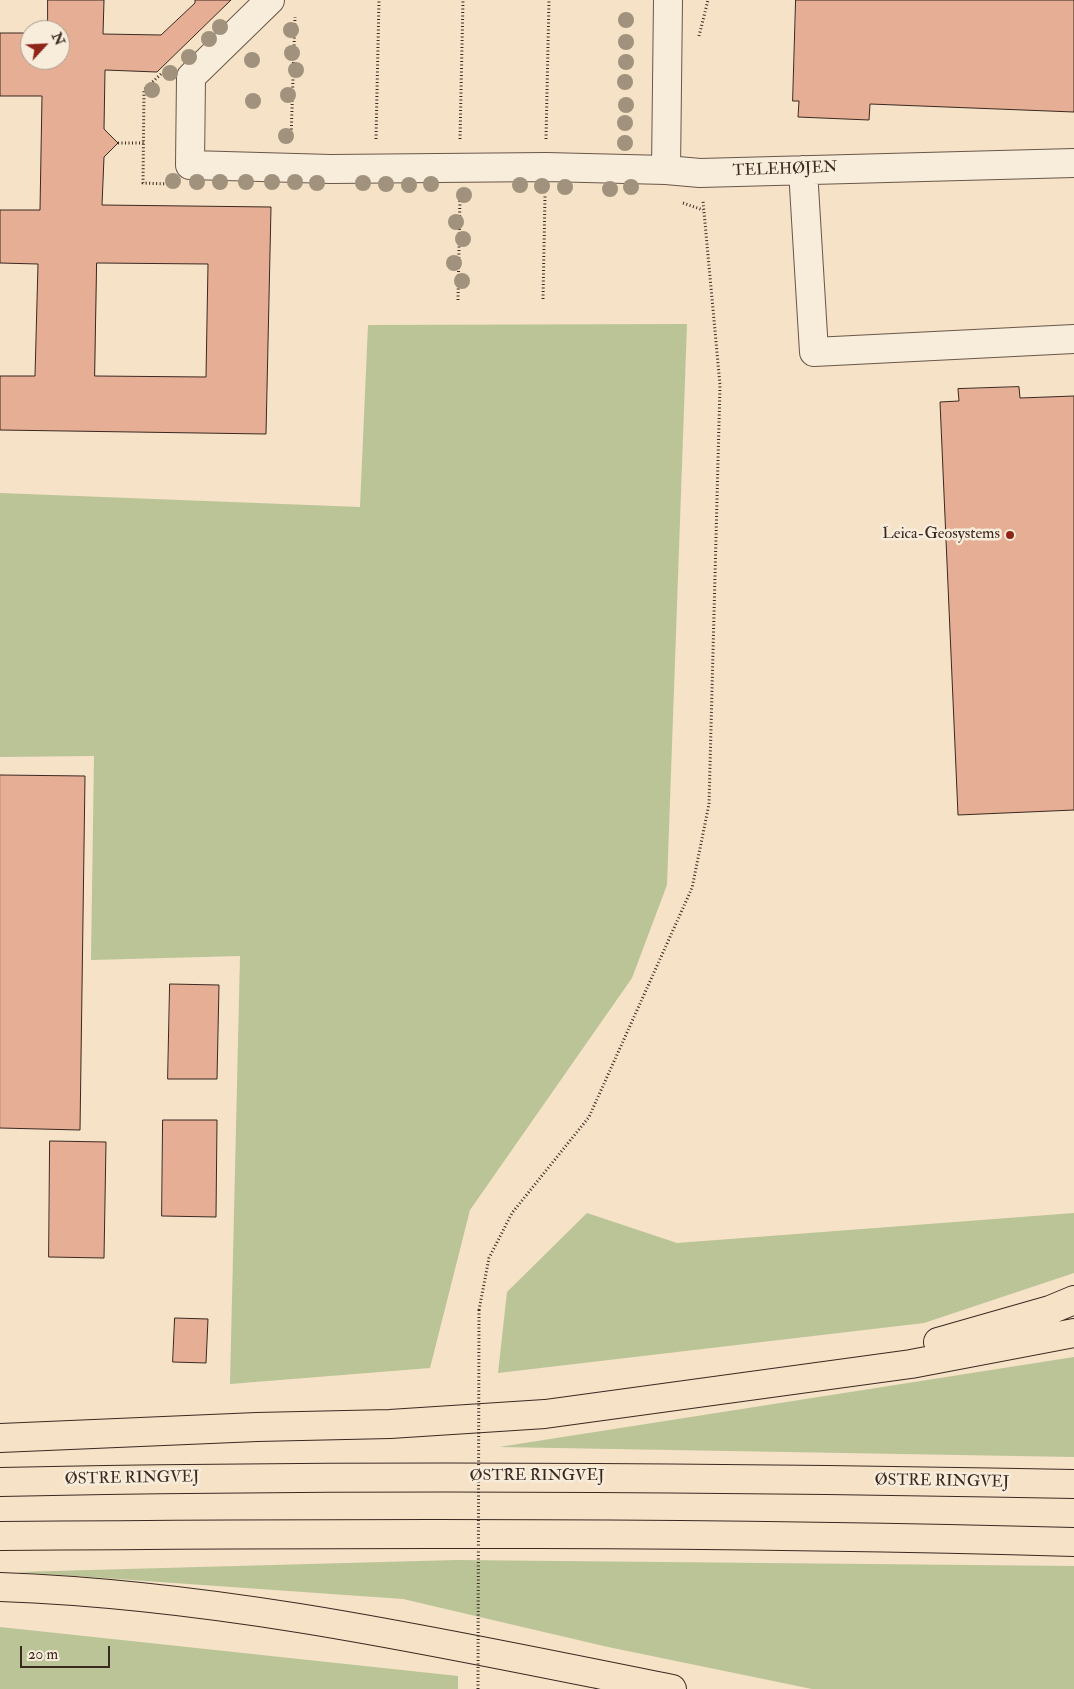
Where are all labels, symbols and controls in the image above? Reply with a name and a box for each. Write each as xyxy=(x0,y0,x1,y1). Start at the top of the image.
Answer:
north arrow xyxy=(20,20,70,70)
text: N xyxy=(48,30,68,48)
street label: TELEHØJEN xyxy=(732,159,838,181)
place label: Leica-Geosystems xyxy=(882,525,1000,545)
marker: Leica-Geosystems xyxy=(1004,529,1016,541)
street label: ØSTRE RINGVEJ xyxy=(470,1467,604,1487)
street label: ØSTRE RINGVEJ xyxy=(64,1468,200,1490)
street label: ØSTRE RINGVEJ xyxy=(874,1471,1010,1493)
scale bar xyxy=(22,1636,112,1668)
text: 20 m xyxy=(28,1645,58,1664)

